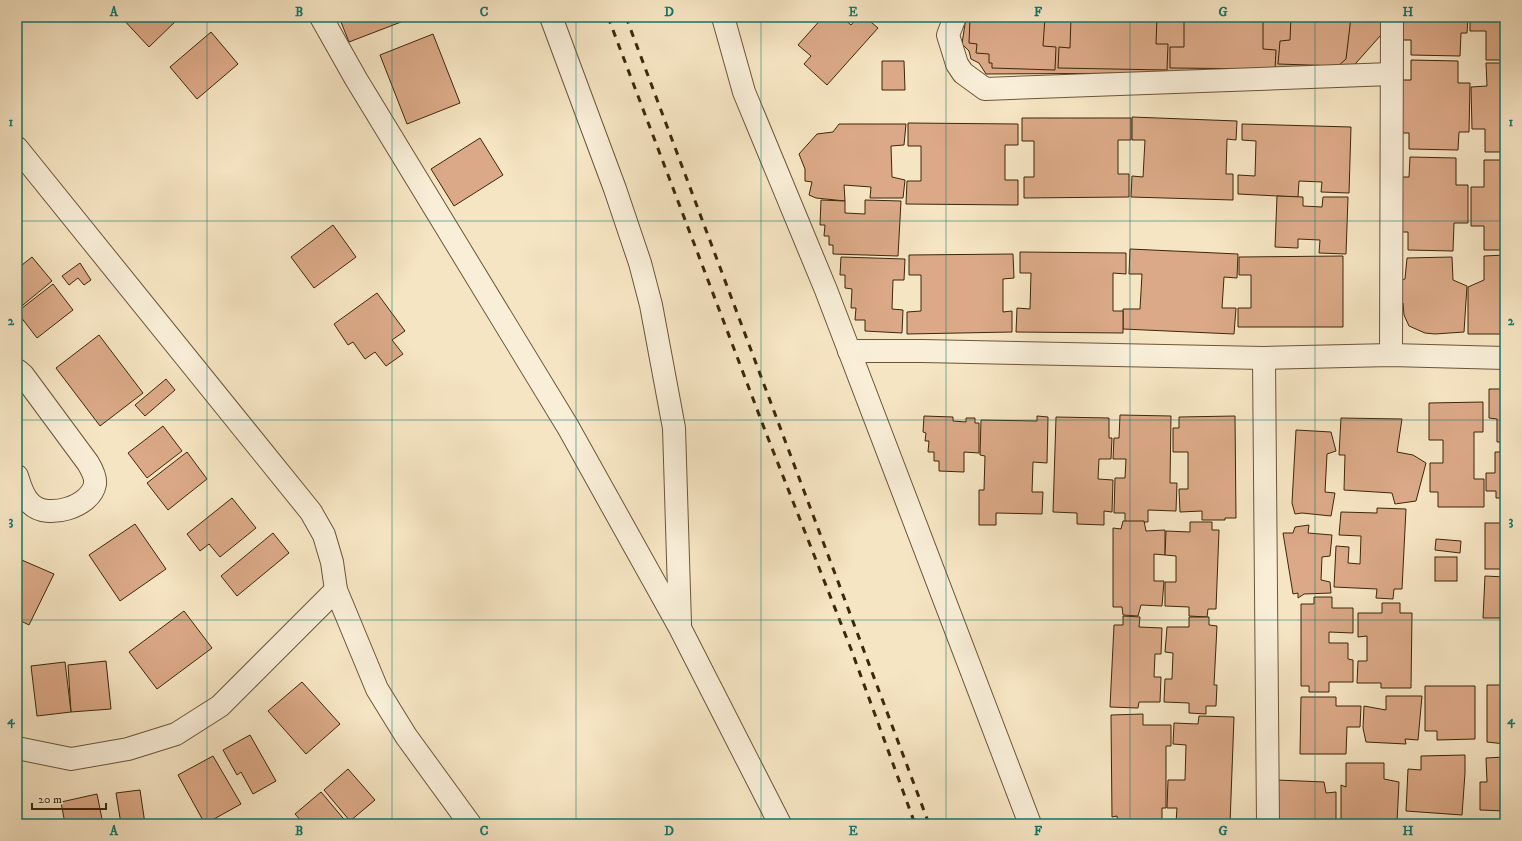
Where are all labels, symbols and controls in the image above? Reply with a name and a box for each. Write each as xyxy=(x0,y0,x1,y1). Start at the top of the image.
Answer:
text: A xyxy=(109,4,119,20)
text: B xyxy=(295,4,303,20)
text: C xyxy=(480,4,489,20)
text: D xyxy=(664,4,674,20)
text: E xyxy=(848,4,858,20)
text: F xyxy=(1034,4,1043,20)
text: G xyxy=(1218,4,1228,20)
text: H xyxy=(1403,4,1414,20)
text: 1 xyxy=(9,114,14,130)
text: 1 xyxy=(1509,114,1514,130)
text: 2 xyxy=(8,313,15,329)
text: 2 xyxy=(1508,313,1515,329)
text: 3 xyxy=(9,513,14,529)
text: 3 xyxy=(1509,513,1514,529)
text: 4 xyxy=(6,712,15,729)
text: 4 xyxy=(1506,712,1515,729)
scale bar xyxy=(32,785,106,811)
text: 20 m xyxy=(38,792,62,807)
text: A xyxy=(109,823,119,839)
text: B xyxy=(295,823,303,839)
text: C xyxy=(480,823,489,839)
text: D xyxy=(664,823,674,839)
text: E xyxy=(848,823,858,839)
text: F xyxy=(1034,823,1043,839)
text: G xyxy=(1218,823,1228,839)
text: H xyxy=(1403,823,1414,839)

